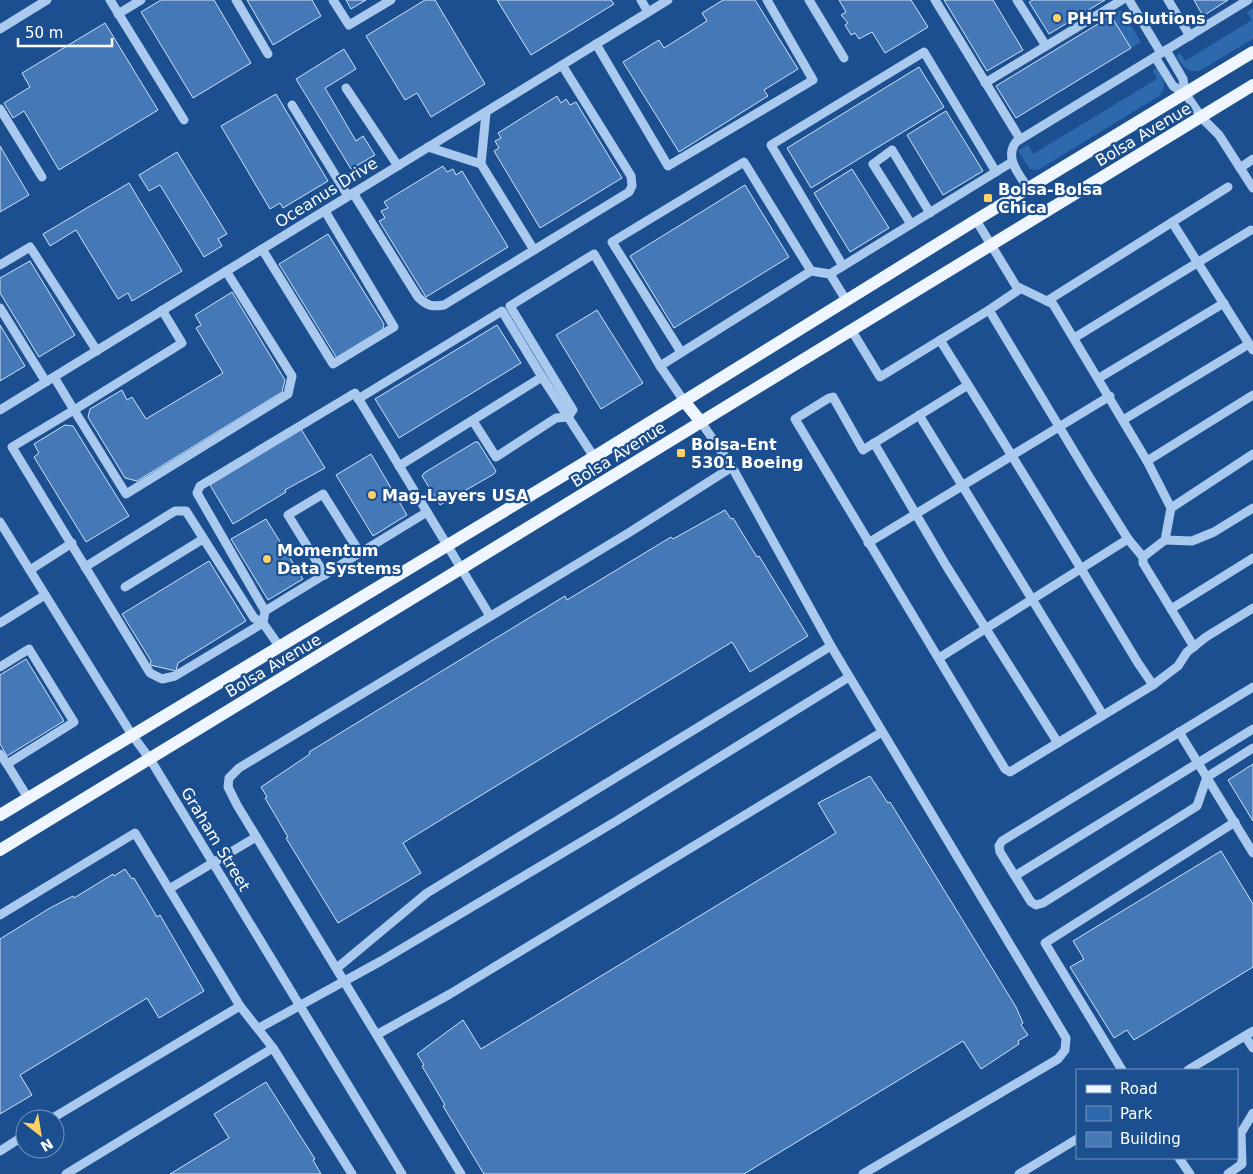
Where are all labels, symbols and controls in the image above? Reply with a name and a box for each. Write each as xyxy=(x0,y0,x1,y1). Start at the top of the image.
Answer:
place label: PH-IT Solutions xyxy=(1067,9,1206,28)
marker: PH-IT Solutions xyxy=(1051,12,1063,24)
scale bar xyxy=(18,15,111,47)
text: 50 m xyxy=(25,24,63,42)
street label: Bolsa Avenue xyxy=(1092,99,1194,170)
street label: Oceanus Drive xyxy=(271,153,381,232)
place label: Bolsa-Bolsa Chica xyxy=(998,180,1103,217)
marker: Bolsa-Bolsa Chica xyxy=(982,192,994,204)
street label: Bolsa Avenue xyxy=(567,418,669,491)
place label: Bolsa-Ent 5301 Boeing xyxy=(691,435,803,472)
marker: Bolsa-Ent 5301 Boeing xyxy=(675,447,687,459)
place label: Mag-Layers USA xyxy=(382,486,529,505)
marker: Mag-Layers USA xyxy=(366,489,378,501)
place label: Momentum Data Systems xyxy=(277,541,401,578)
marker: Momentum Data Systems xyxy=(261,553,273,565)
street label: Bolsa Avenue xyxy=(222,630,324,701)
street label: Graham Street xyxy=(177,784,254,895)
legend xyxy=(1076,1069,1238,1159)
text: Road xyxy=(1120,1080,1158,1098)
text: Park xyxy=(1120,1105,1153,1123)
north arrow xyxy=(15,1109,65,1159)
text: Building xyxy=(1120,1130,1181,1148)
text: N xyxy=(38,1135,56,1155)

